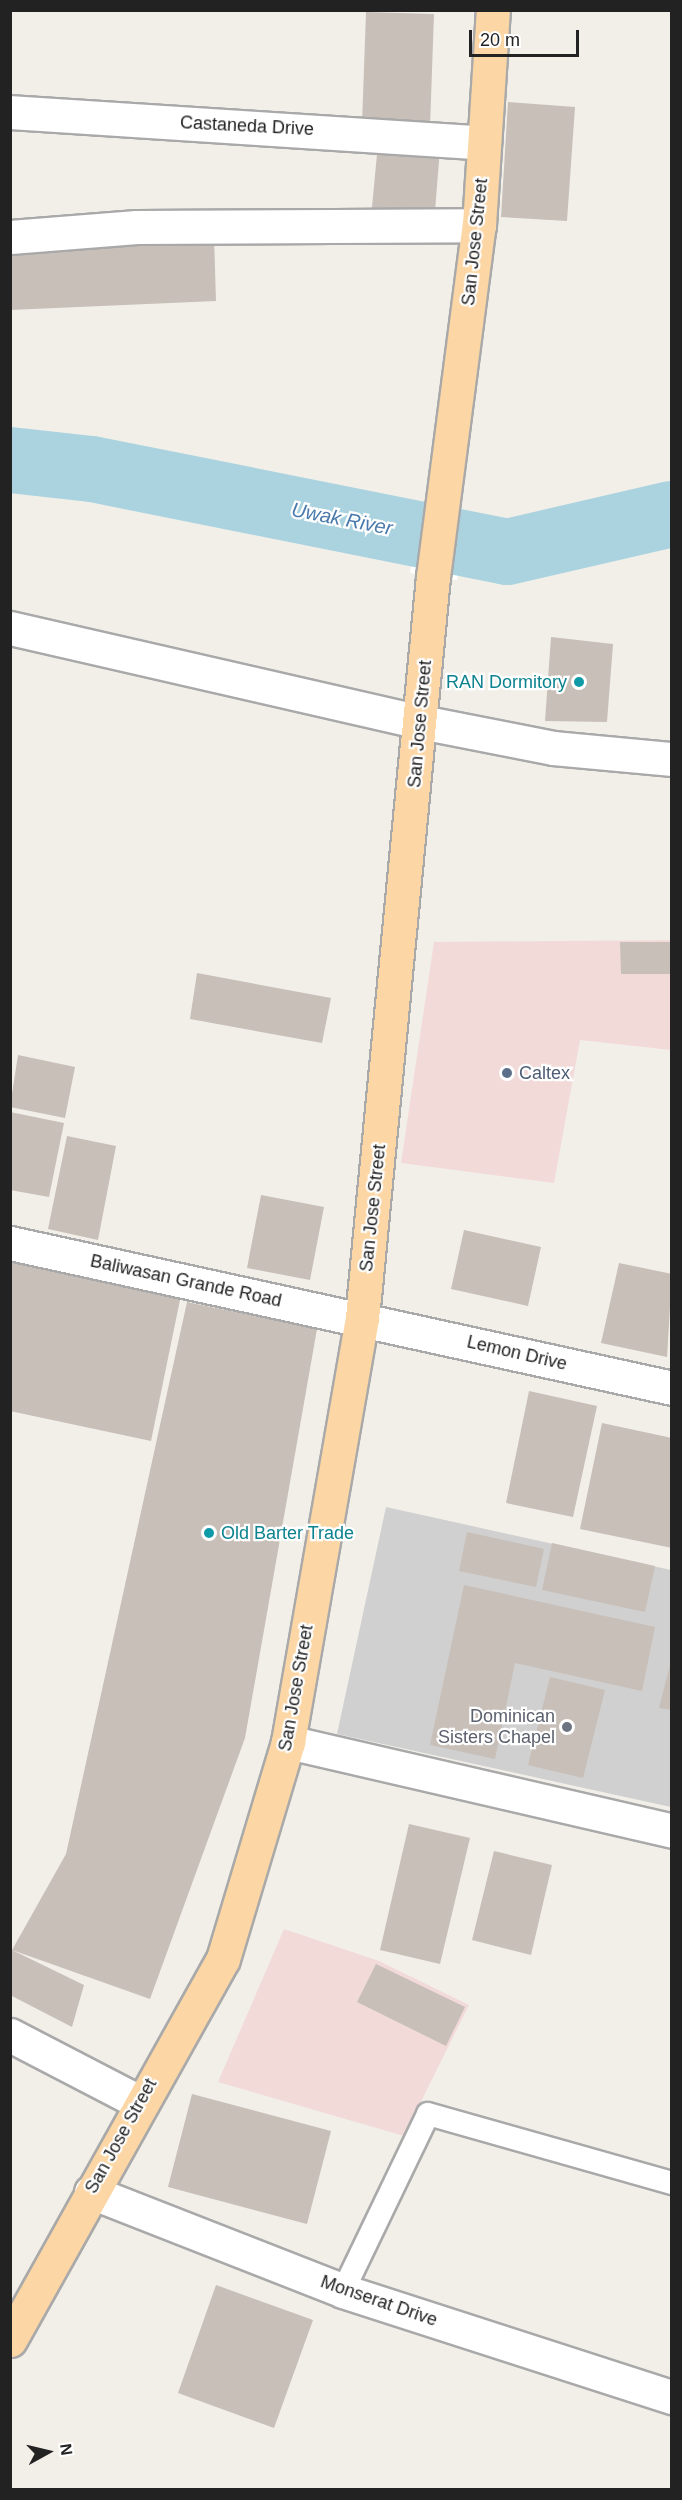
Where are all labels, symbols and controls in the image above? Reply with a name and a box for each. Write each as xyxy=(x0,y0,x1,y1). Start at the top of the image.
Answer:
scale bar xyxy=(472,18,582,56)
text: 20 m xyxy=(480,30,520,50)
street label: Castaneda Drive xyxy=(179,112,315,140)
street label: San Jose Street xyxy=(458,177,492,307)
water label: Uwak River xyxy=(290,497,394,541)
street label: San Jose Street xyxy=(404,659,436,789)
place label: RAN Dormitory xyxy=(446,671,567,693)
marker: RAN Dormitory xyxy=(572,675,586,689)
place label: Caltex xyxy=(519,1062,570,1084)
marker: Caltex xyxy=(500,1066,514,1080)
street label: San Jose Street xyxy=(356,1143,390,1273)
street label: Baliwasan Grande Road xyxy=(88,1250,284,1312)
street label: Lemon Drive xyxy=(465,1331,569,1375)
place label: Old Barter Trade xyxy=(221,1522,354,1544)
marker: Old Barter Trade xyxy=(202,1526,216,1540)
street label: San Jose Street xyxy=(274,1623,318,1753)
place label: Dominican Sisters Chapel xyxy=(438,1706,555,1748)
marker: Dominican Sisters Chapel xyxy=(560,1720,574,1734)
street label: San Jose Street xyxy=(81,2075,161,2197)
street label: Monserat Drive xyxy=(318,2271,440,2331)
north arrow xyxy=(18,2422,78,2482)
text: N xyxy=(57,2443,76,2456)

